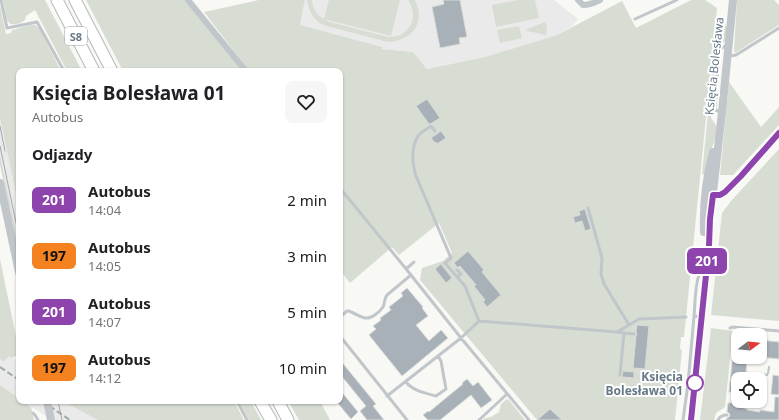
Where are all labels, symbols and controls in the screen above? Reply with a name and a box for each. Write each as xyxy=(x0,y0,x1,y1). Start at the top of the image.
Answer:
street label: Księcia Bolesława xyxy=(700,16,728,116)
road number: S8 xyxy=(65,27,87,45)
text: Księcia Bolesława 01 xyxy=(32,80,225,106)
button: heart xyxy=(285,81,327,123)
text: Autobus xyxy=(32,108,83,126)
text: Odjazdy xyxy=(32,144,92,164)
text: Autobus xyxy=(88,181,151,201)
text: 201 xyxy=(42,190,66,209)
text: 2 min xyxy=(287,190,327,210)
text: 14:04 xyxy=(88,201,121,219)
text: Autobus xyxy=(88,237,151,257)
text: 197 xyxy=(42,246,66,265)
text: 3 min xyxy=(287,246,327,266)
line badge: 201 xyxy=(684,248,730,274)
text: 201 xyxy=(695,251,719,270)
text: 14:05 xyxy=(88,257,121,275)
text: Autobus xyxy=(88,293,151,313)
text: 201 xyxy=(42,302,66,321)
text: 5 min xyxy=(287,302,327,322)
text: 14:07 xyxy=(88,313,121,331)
north arrow xyxy=(731,328,767,364)
map controls xyxy=(731,328,767,408)
text: Autobus xyxy=(88,349,151,369)
text: 197 xyxy=(42,358,66,377)
text: 10 min xyxy=(279,358,327,378)
place label: Księcia Bolesława 01 xyxy=(606,368,683,399)
text: 14:12 xyxy=(88,369,121,387)
button: locate xyxy=(731,372,767,408)
marker: Księcia Bolesława 01 xyxy=(686,374,704,392)

